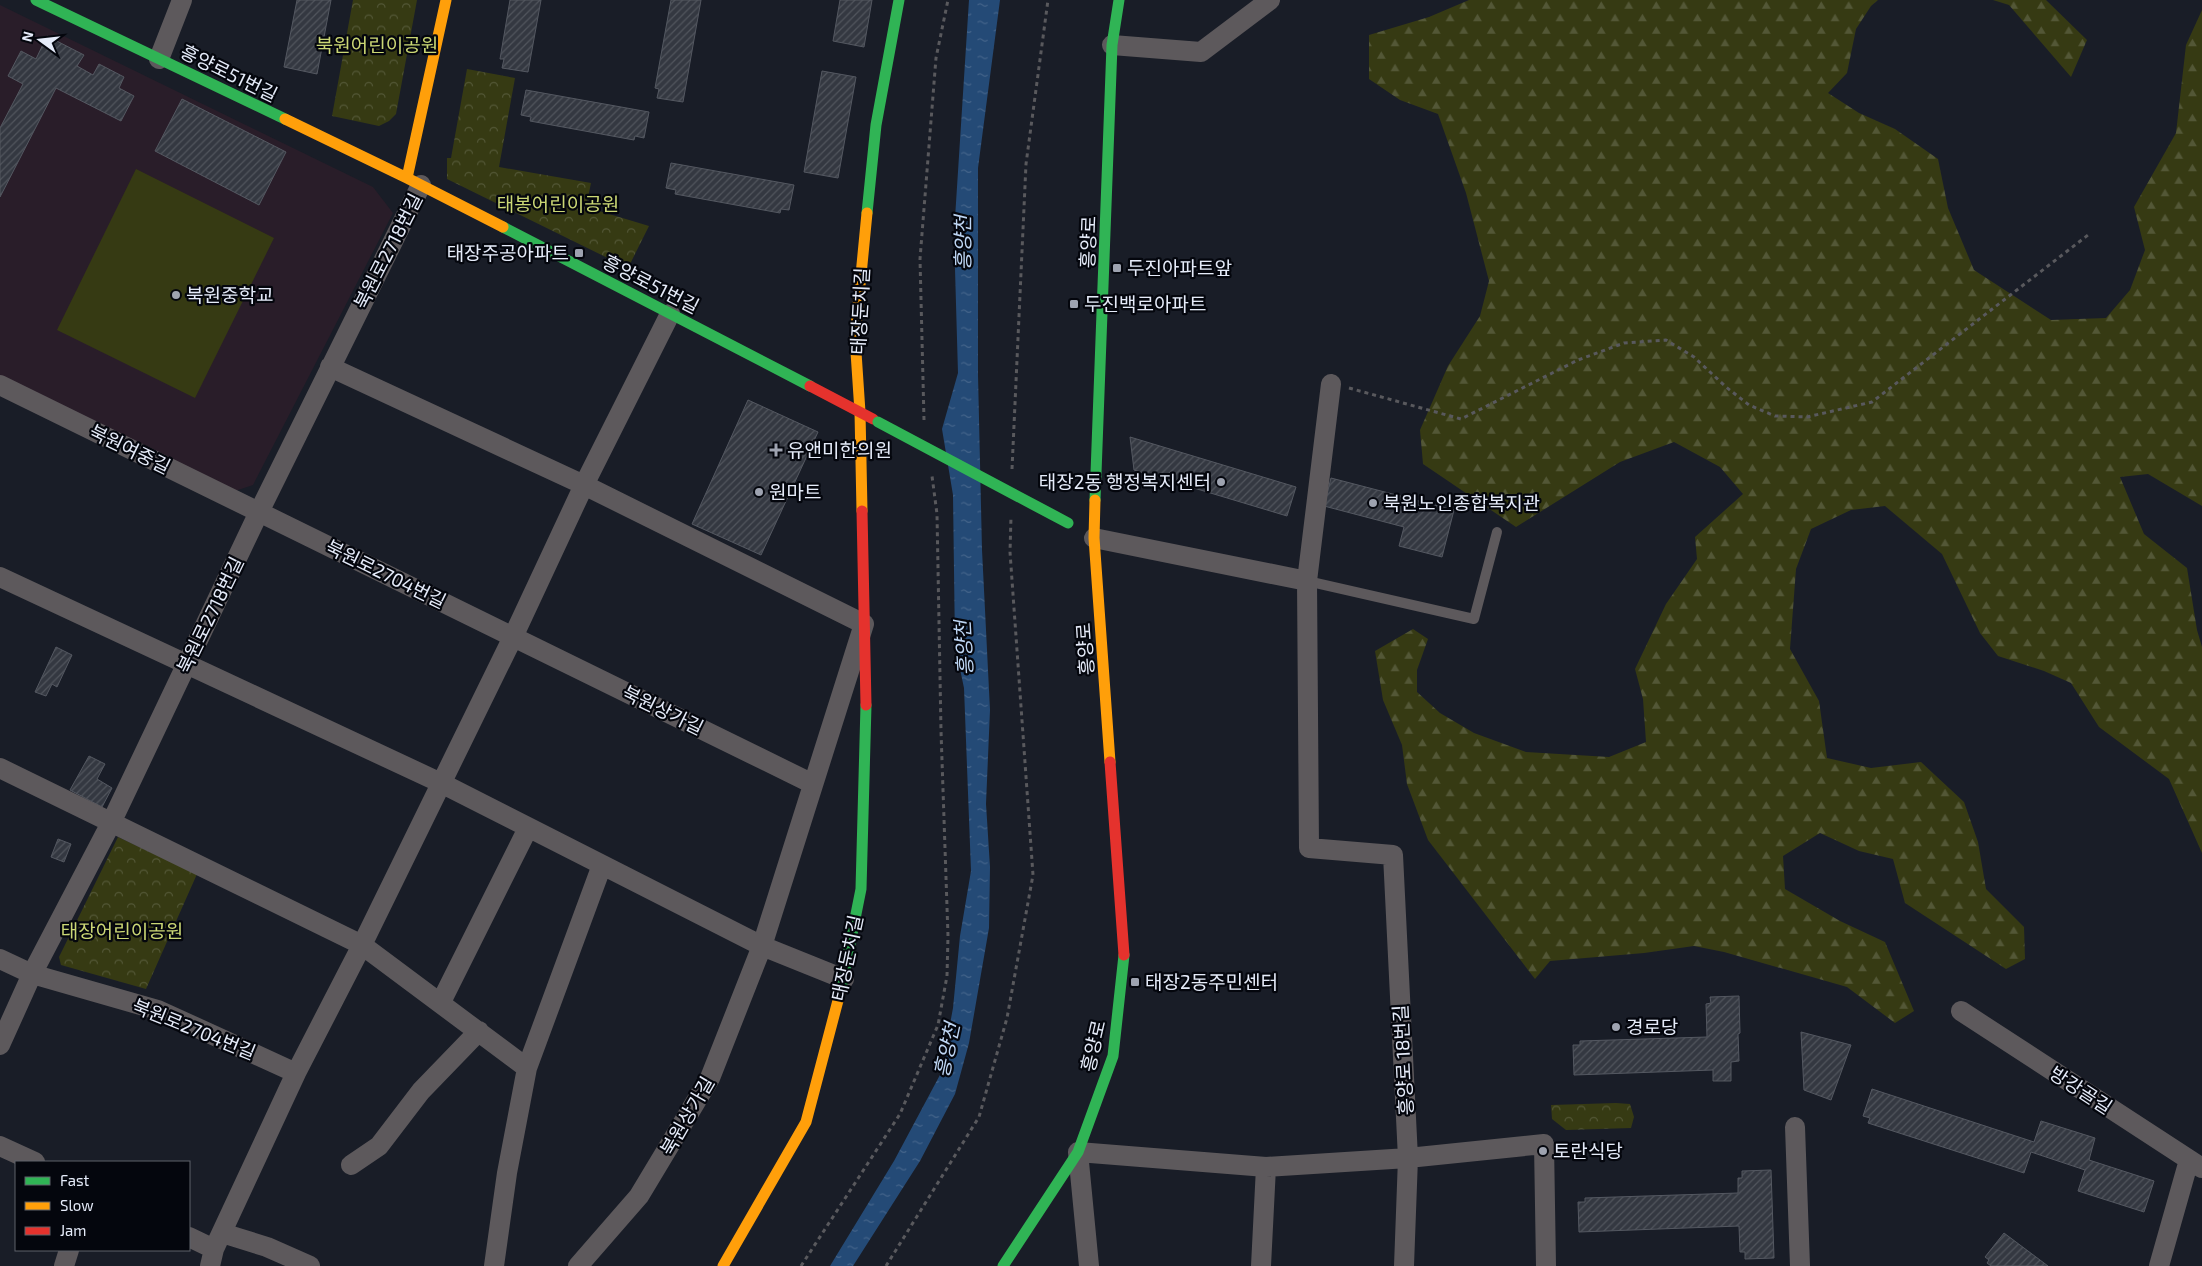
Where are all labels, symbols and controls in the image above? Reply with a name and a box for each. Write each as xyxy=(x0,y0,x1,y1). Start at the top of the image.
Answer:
north arrow xyxy=(15,15,65,65)
text: N xyxy=(17,29,36,44)
park label: 북원어린이공원 xyxy=(316,33,438,56)
street label: 흥양로51번길 xyxy=(177,39,282,106)
street label: 북원로2718번길 xyxy=(349,189,427,313)
park label: 태봉어린이공원 xyxy=(497,192,619,215)
water label: 흥양천 xyxy=(950,213,974,271)
street label: 흥양로 xyxy=(1075,215,1100,269)
place label: 태장주공아파트 xyxy=(447,241,569,264)
marker: 태장주공아파트 xyxy=(573,247,585,259)
street label: 흥양로51번길 xyxy=(599,249,703,318)
place label: 두진아파트앞 xyxy=(1127,256,1232,279)
marker: 두진아파트앞 xyxy=(1111,262,1123,274)
street label: 태장둔치길 xyxy=(846,267,873,355)
place label: 북원중학교 xyxy=(186,283,273,306)
marker: 북원중학교 xyxy=(170,289,182,301)
place label: 두진백로아파트 xyxy=(1084,292,1206,315)
marker: 두진백로아파트 xyxy=(1068,298,1080,310)
street label: 북원여중길 xyxy=(86,419,175,478)
place label: 유앤미한의원 xyxy=(787,438,892,461)
marker: 유앤미한의원 xyxy=(769,443,783,457)
place label: 태장2동 행정복지센터 xyxy=(1039,470,1211,493)
marker: 태장2동 행정복지센터 xyxy=(1215,476,1227,488)
place label: 원마트 xyxy=(769,480,821,503)
marker: 원마트 xyxy=(753,486,765,498)
place label: 북원노인종합복지관 xyxy=(1383,491,1540,514)
marker: 북원노인종합복지관 xyxy=(1367,497,1379,509)
street label: 북원로2704번길 xyxy=(322,535,450,613)
street label: 북원로2718번길 xyxy=(171,553,248,677)
water label: 흥양천 xyxy=(949,617,976,676)
street label: 흥양로 xyxy=(1071,622,1098,676)
street label: 북원상가길 xyxy=(619,680,708,739)
street label: 태장둔치길 xyxy=(826,913,867,1003)
park label: 태장어린이공원 xyxy=(61,919,183,942)
place label: 태장2동주민센터 xyxy=(1145,970,1278,993)
marker: 태장2동주민센터 xyxy=(1129,976,1141,988)
street label: 북원로2704번길 xyxy=(129,993,259,1064)
street label: 흥양로 18번길 xyxy=(1388,1004,1417,1116)
place label: 경로당 xyxy=(1626,1015,1678,1038)
water label: 흥양천 xyxy=(929,1018,964,1079)
street label: 흥양로 xyxy=(1075,1018,1110,1074)
marker: 경로당 xyxy=(1610,1021,1622,1033)
street label: 방강골길 xyxy=(2046,1061,2117,1118)
street label: 북원상가길 xyxy=(655,1072,718,1159)
place label: 토란식당 xyxy=(1553,1139,1623,1162)
marker: 토란식당 xyxy=(1537,1145,1549,1157)
legend xyxy=(15,1161,190,1251)
text: Fast xyxy=(60,1171,90,1189)
text: Slow xyxy=(60,1196,94,1214)
text: Jam xyxy=(60,1221,86,1239)

